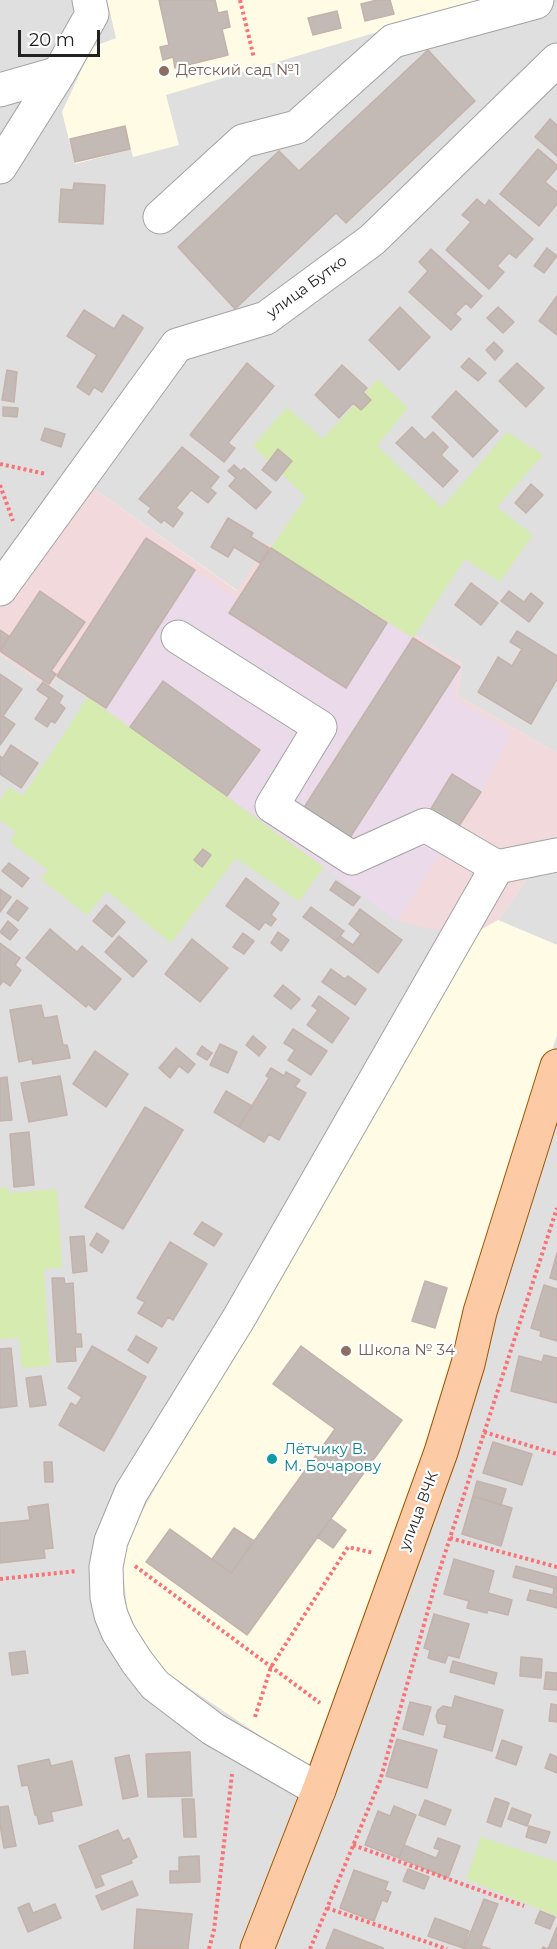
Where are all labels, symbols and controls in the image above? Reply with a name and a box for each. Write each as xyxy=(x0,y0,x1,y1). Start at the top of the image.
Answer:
scale bar xyxy=(21,18,104,56)
text: 20 m xyxy=(29,29,75,51)
place label: Детский сад №1 xyxy=(176,62,300,80)
marker: Детский сад №1 xyxy=(157,64,171,78)
street label: улица Бутко xyxy=(263,252,351,322)
place label: Школа № 34 xyxy=(358,1342,455,1360)
marker: Школа № 34 xyxy=(339,1344,353,1358)
place label: Лётчику В. М. Бочарову xyxy=(284,1441,381,1476)
marker: Лётчику В. М. Бочарову xyxy=(265,1452,279,1466)
street label: улица ВЧК xyxy=(396,1469,442,1553)

